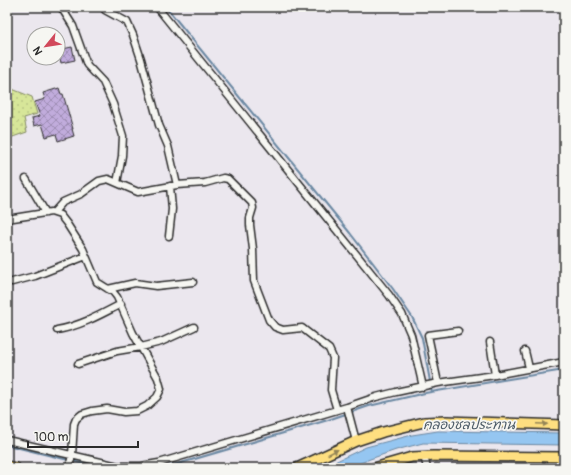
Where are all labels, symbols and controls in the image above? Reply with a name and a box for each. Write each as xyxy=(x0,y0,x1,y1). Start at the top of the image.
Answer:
north arrow xyxy=(26,26,66,66)
text: N xyxy=(30,44,45,57)
water label: คลองชลประทาน xyxy=(423,417,516,433)
one-way arrow xyxy=(536,421,548,428)
scale bar xyxy=(28,423,138,449)
text: 100 m xyxy=(34,430,69,445)
one-way arrow xyxy=(327,449,338,455)

